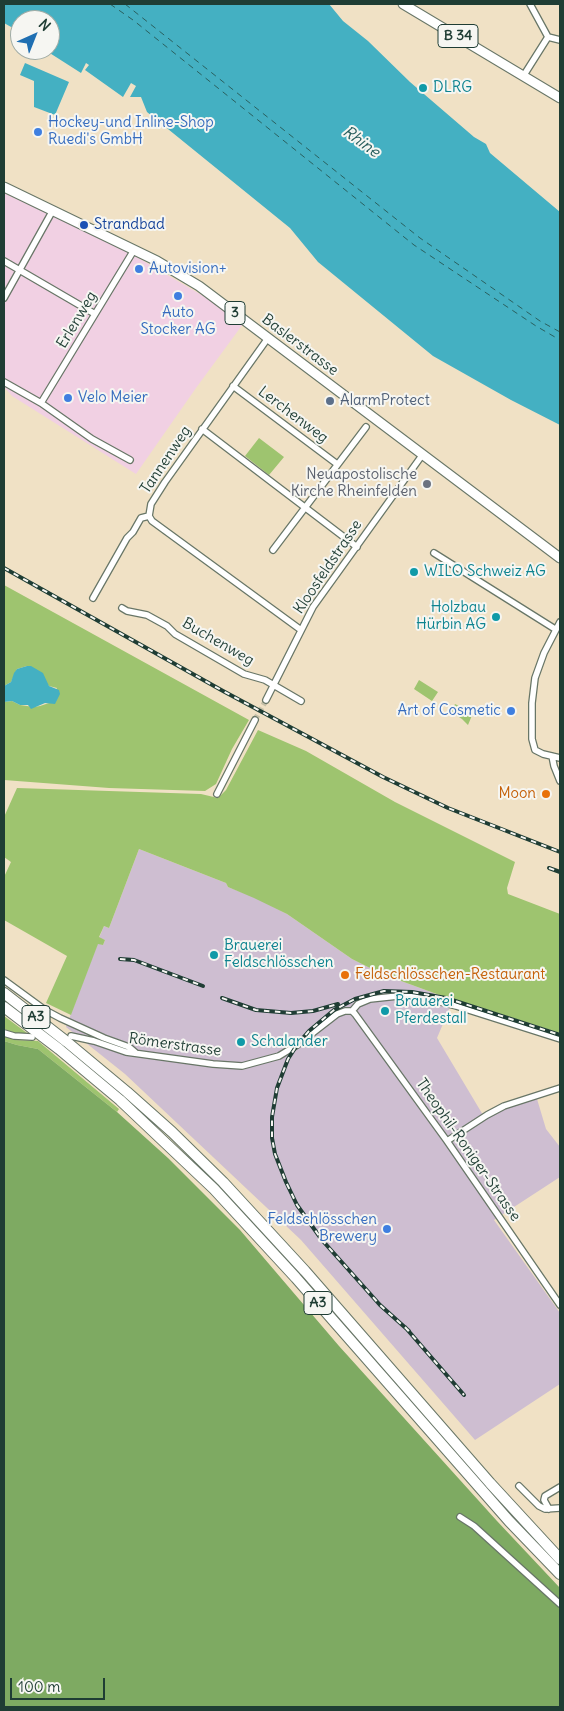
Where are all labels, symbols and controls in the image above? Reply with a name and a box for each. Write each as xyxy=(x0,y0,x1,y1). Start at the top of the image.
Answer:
north arrow xyxy=(10,10,60,60)
text: N xyxy=(35,15,54,35)
road number: B 34 xyxy=(438,24,478,48)
place label: DLRG xyxy=(433,79,472,97)
marker: DLRG xyxy=(417,82,429,94)
place label: Hockey-und Inline-Shop Ruedi's GmbH xyxy=(48,114,214,149)
water label: Rhine xyxy=(339,122,383,162)
marker: Hockey-und Inline-Shop Ruedi's GmbH xyxy=(32,126,44,138)
place label: Strandbad xyxy=(94,216,165,234)
marker: Strandbad xyxy=(78,219,90,231)
place label: Autovision+ xyxy=(149,260,227,278)
marker: Autovision+ xyxy=(133,263,145,275)
street label: Erlenweg xyxy=(53,288,101,352)
marker: Auto Stocker AG xyxy=(172,290,184,302)
road number: 3 xyxy=(225,302,245,324)
place label: Auto Stocker AG xyxy=(141,304,215,339)
street label: Baslerstrasse xyxy=(258,310,342,380)
street label: Lerchenweg xyxy=(254,383,332,447)
place label: Velo Meier xyxy=(78,389,148,407)
marker: Velo Meier xyxy=(62,392,74,404)
place label: AlarmProtect xyxy=(340,392,430,410)
marker: AlarmProtect xyxy=(324,395,336,407)
street label: Tannenweg xyxy=(137,423,195,497)
place label: Neuapostolische Kirche Rheinfelden xyxy=(291,466,417,501)
marker: Neuapostolische Kirche Rheinfelden xyxy=(421,478,433,490)
street label: Kloosfeldstrasse xyxy=(290,517,366,617)
place label: WILO Schweiz AG xyxy=(424,563,546,581)
marker: WILO Schweiz AG xyxy=(408,566,420,578)
place label: Holzbau Hürbin AG xyxy=(416,599,486,634)
marker: Holzbau Hürbin AG xyxy=(490,611,502,623)
street label: Buchenweg xyxy=(179,614,257,670)
place label: Art of Cosmetic xyxy=(398,702,501,720)
marker: Art of Cosmetic xyxy=(505,705,517,717)
place label: Moon xyxy=(498,785,536,803)
marker: Moon xyxy=(540,788,552,800)
place label: Brauerei Feldschlösschen xyxy=(224,937,334,972)
marker: Brauerei Feldschlösschen xyxy=(208,949,220,961)
place label: Feldschlösschen-Restaurant xyxy=(355,966,545,984)
marker: Feldschlösschen-Restaurant xyxy=(339,969,351,981)
place label: Brauerei Pferdestall xyxy=(395,993,467,1028)
marker: Brauerei Pferdestall xyxy=(379,1005,391,1017)
road number: A3 xyxy=(22,1006,50,1028)
street label: Römerstrasse xyxy=(128,1030,222,1060)
place label: Schalander xyxy=(251,1033,328,1051)
marker: Schalander xyxy=(235,1036,247,1048)
street label: Theophil-Roniger-Strasse xyxy=(412,1075,524,1225)
place label: Feldschlösschen Brewery xyxy=(267,1211,377,1246)
marker: Feldschlösschen Brewery xyxy=(381,1223,393,1235)
road number: A3 xyxy=(304,1292,332,1315)
scale bar xyxy=(12,1668,108,1700)
text: 100 m xyxy=(18,1677,60,1696)

